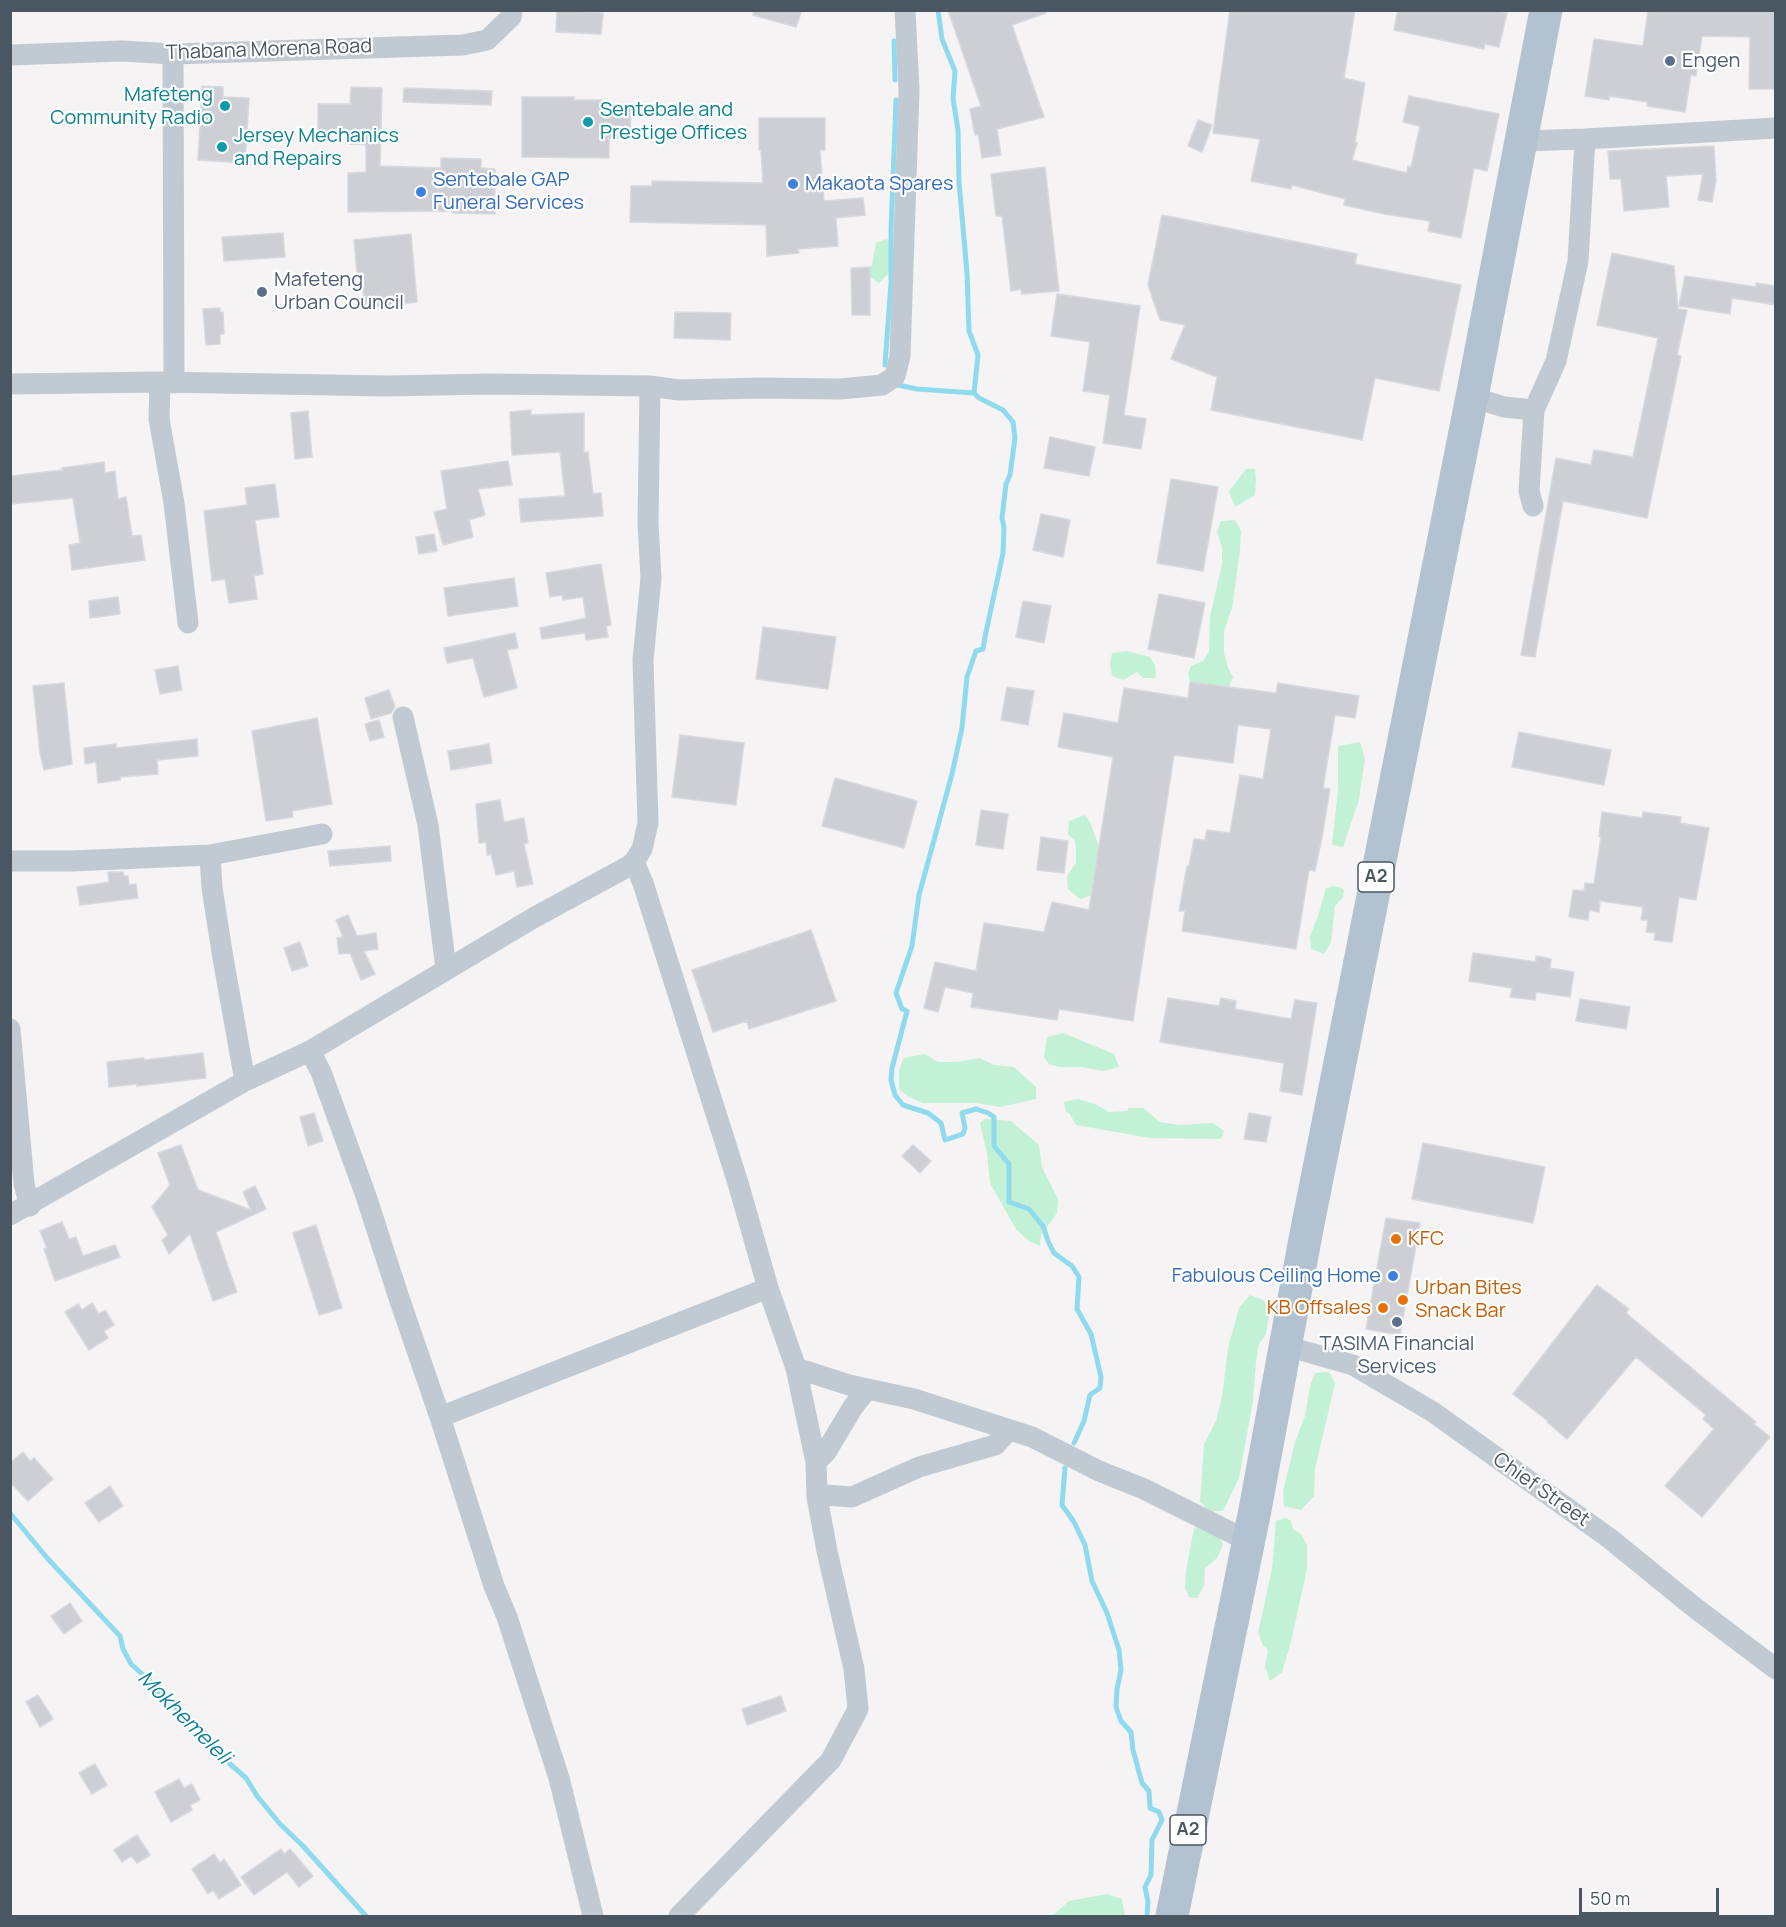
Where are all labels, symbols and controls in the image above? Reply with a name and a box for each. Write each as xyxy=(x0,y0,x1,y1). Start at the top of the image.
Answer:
street label: Thabana Morena Road xyxy=(165,34,373,66)
place label: Engen xyxy=(1682,49,1740,73)
marker: Engen xyxy=(1663,54,1677,68)
place label: Mafeteng Community Radio xyxy=(50,83,213,130)
place label: Sentebale and Prestige Offices xyxy=(600,98,747,145)
marker: Mafeteng Community Radio xyxy=(218,99,232,113)
marker: Sentebale and Prestige Offices xyxy=(581,115,595,129)
place label: Jersey Mechanics and Repairs xyxy=(234,124,399,171)
marker: Jersey Mechanics and Repairs xyxy=(215,140,229,154)
place label: Sentebale GAP Funeral Services xyxy=(433,168,584,215)
place label: Makaota Spares xyxy=(805,172,953,196)
marker: Makaota Spares xyxy=(786,177,800,191)
marker: Sentebale GAP Funeral Services xyxy=(414,185,428,199)
place label: Mafeteng Urban Council xyxy=(274,268,404,315)
marker: Mafeteng Urban Council xyxy=(255,285,269,299)
road number: A2 xyxy=(1358,862,1394,892)
place label: KFC xyxy=(1408,1227,1444,1251)
marker: KFC xyxy=(1389,1232,1403,1246)
place label: Fabulous Ceiling Home xyxy=(1172,1264,1381,1288)
marker: Fabulous Ceiling Home xyxy=(1386,1269,1400,1283)
place label: Urban Bites Snack Bar xyxy=(1415,1276,1522,1323)
marker: Urban Bites Snack Bar xyxy=(1396,1293,1410,1307)
place label: KB Offsales xyxy=(1267,1296,1371,1320)
marker: KB Offsales xyxy=(1376,1301,1390,1315)
marker: TASIMA Financial Services xyxy=(1390,1315,1404,1329)
place label: TASIMA Financial Services xyxy=(1319,1332,1475,1379)
street label: Chief Street xyxy=(1488,1448,1594,1532)
water label: Mokhemeleli xyxy=(132,1666,236,1770)
road number: A2 xyxy=(1170,1815,1206,1845)
scale bar xyxy=(1582,1876,1722,1914)
text: 50 m xyxy=(1590,1886,1630,1910)

